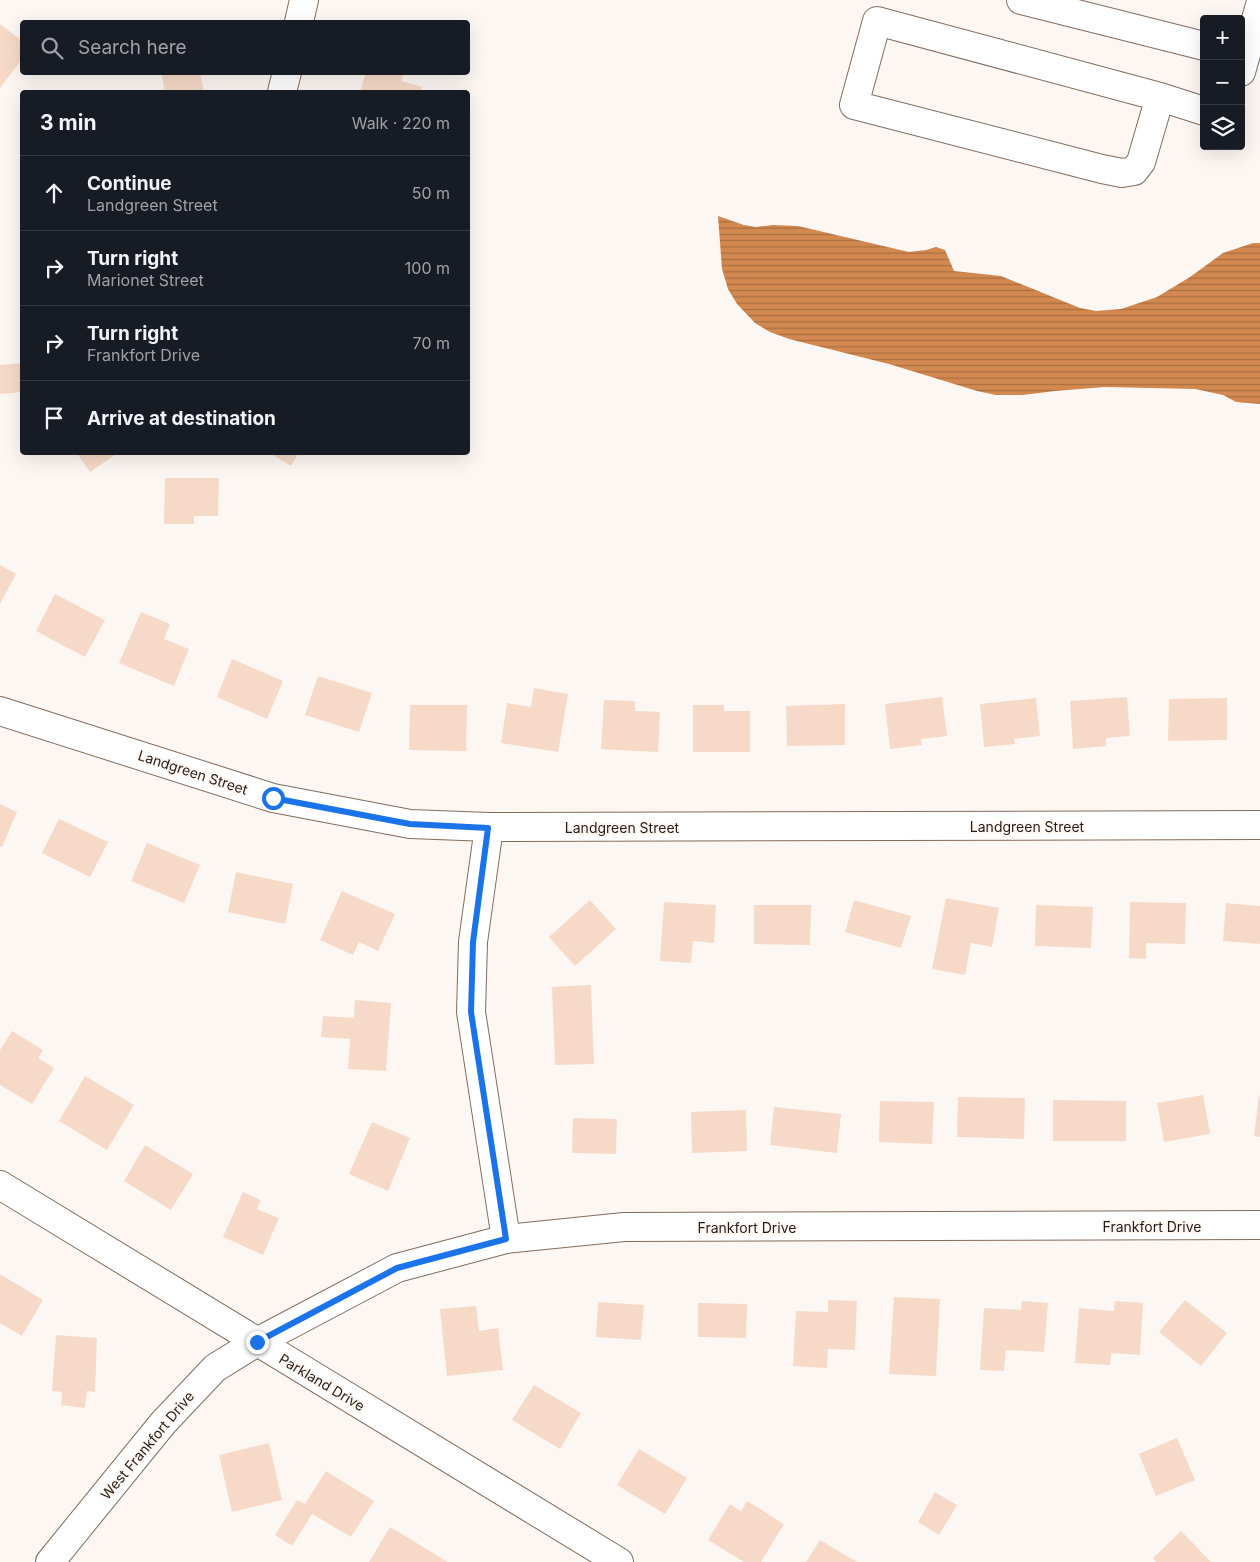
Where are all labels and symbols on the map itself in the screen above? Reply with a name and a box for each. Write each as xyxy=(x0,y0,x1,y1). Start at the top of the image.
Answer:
street label: Landgreen Street xyxy=(136,746,250,798)
route start xyxy=(262,787,285,810)
street label: Landgreen Street xyxy=(970,818,1085,835)
street label: Landgreen Street xyxy=(565,819,680,836)
street label: Frankfort Drive xyxy=(1103,1218,1201,1235)
street label: Frankfort Drive xyxy=(698,1219,796,1236)
route end xyxy=(246,1331,269,1354)
street label: Parkland Drive xyxy=(276,1350,368,1414)
street label: West Frankfort Drive xyxy=(97,1387,197,1503)

